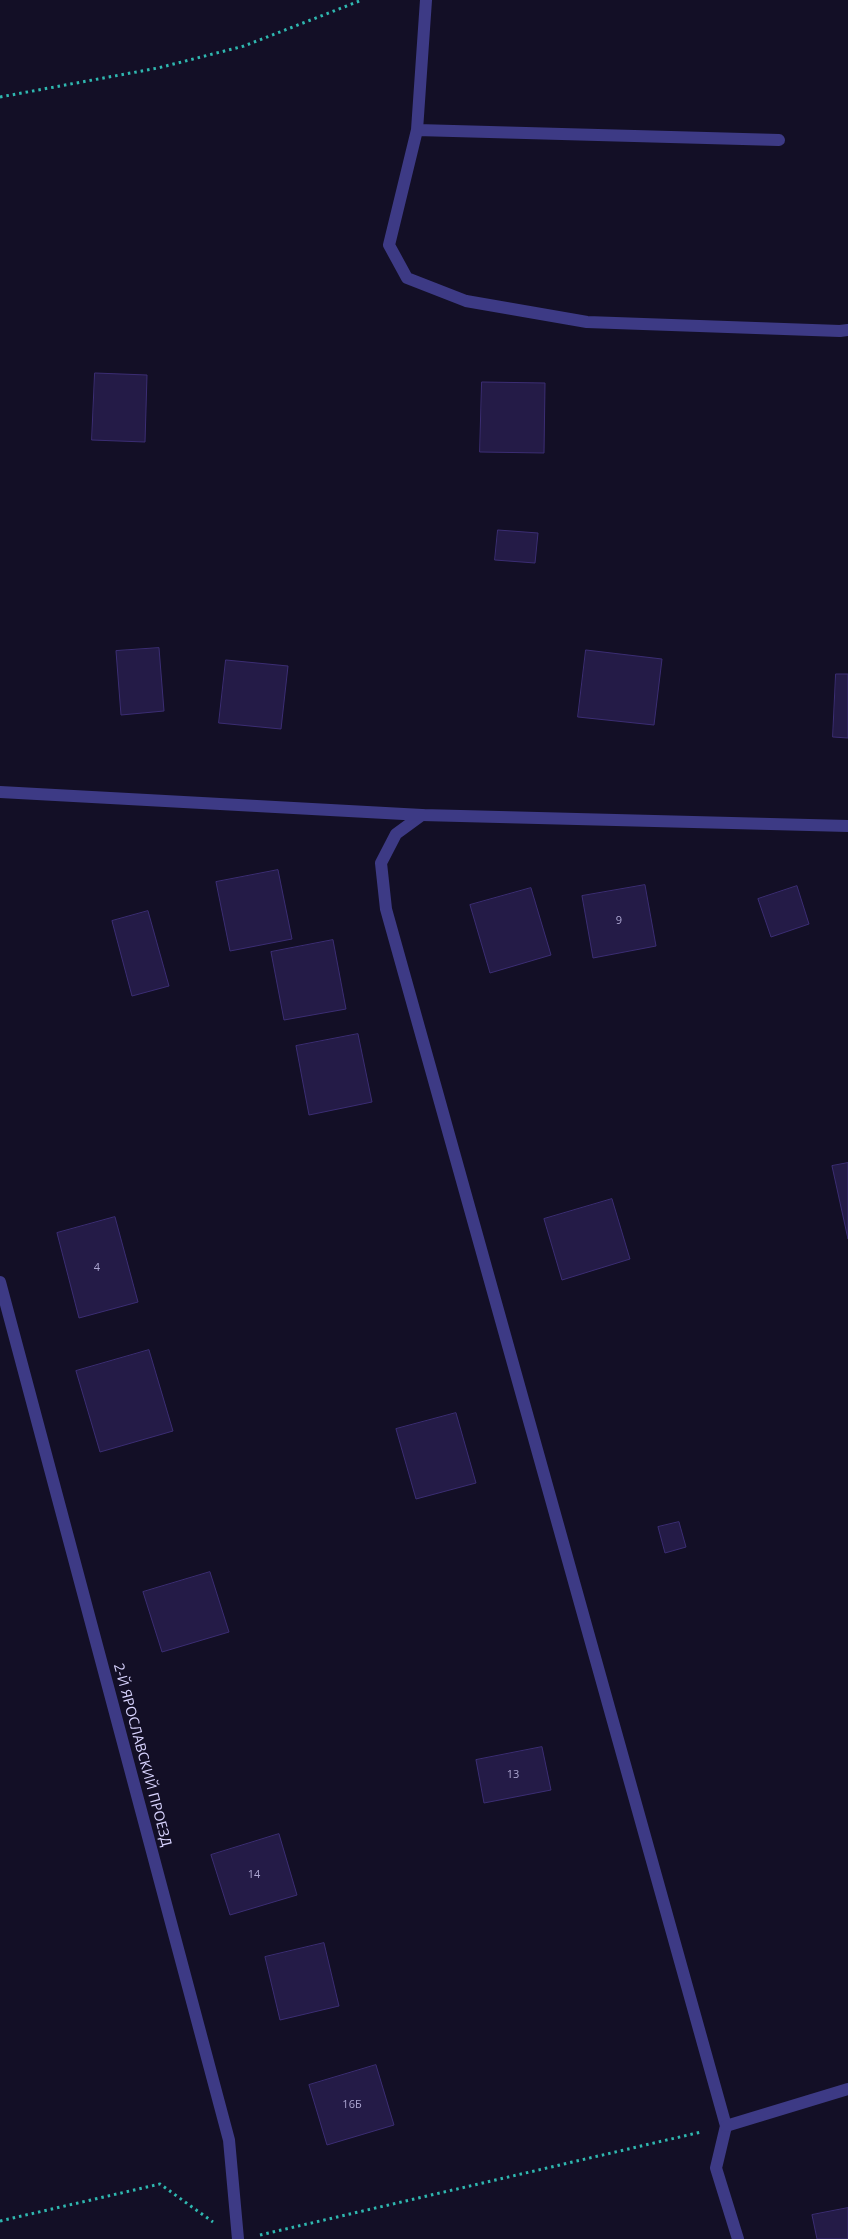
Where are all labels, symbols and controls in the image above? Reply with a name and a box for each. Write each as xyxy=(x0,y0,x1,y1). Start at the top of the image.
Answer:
house number: 9 xyxy=(616,914,622,928)
house number: 4 xyxy=(94,1261,100,1275)
street label: 2-Й ЯРОСЛАВСКИЙ ПРОЕЗД xyxy=(109,1662,175,1848)
house number: 13 xyxy=(507,1768,519,1782)
house number: 14 xyxy=(248,1868,260,1882)
house number: 16Б xyxy=(342,2098,362,2112)

